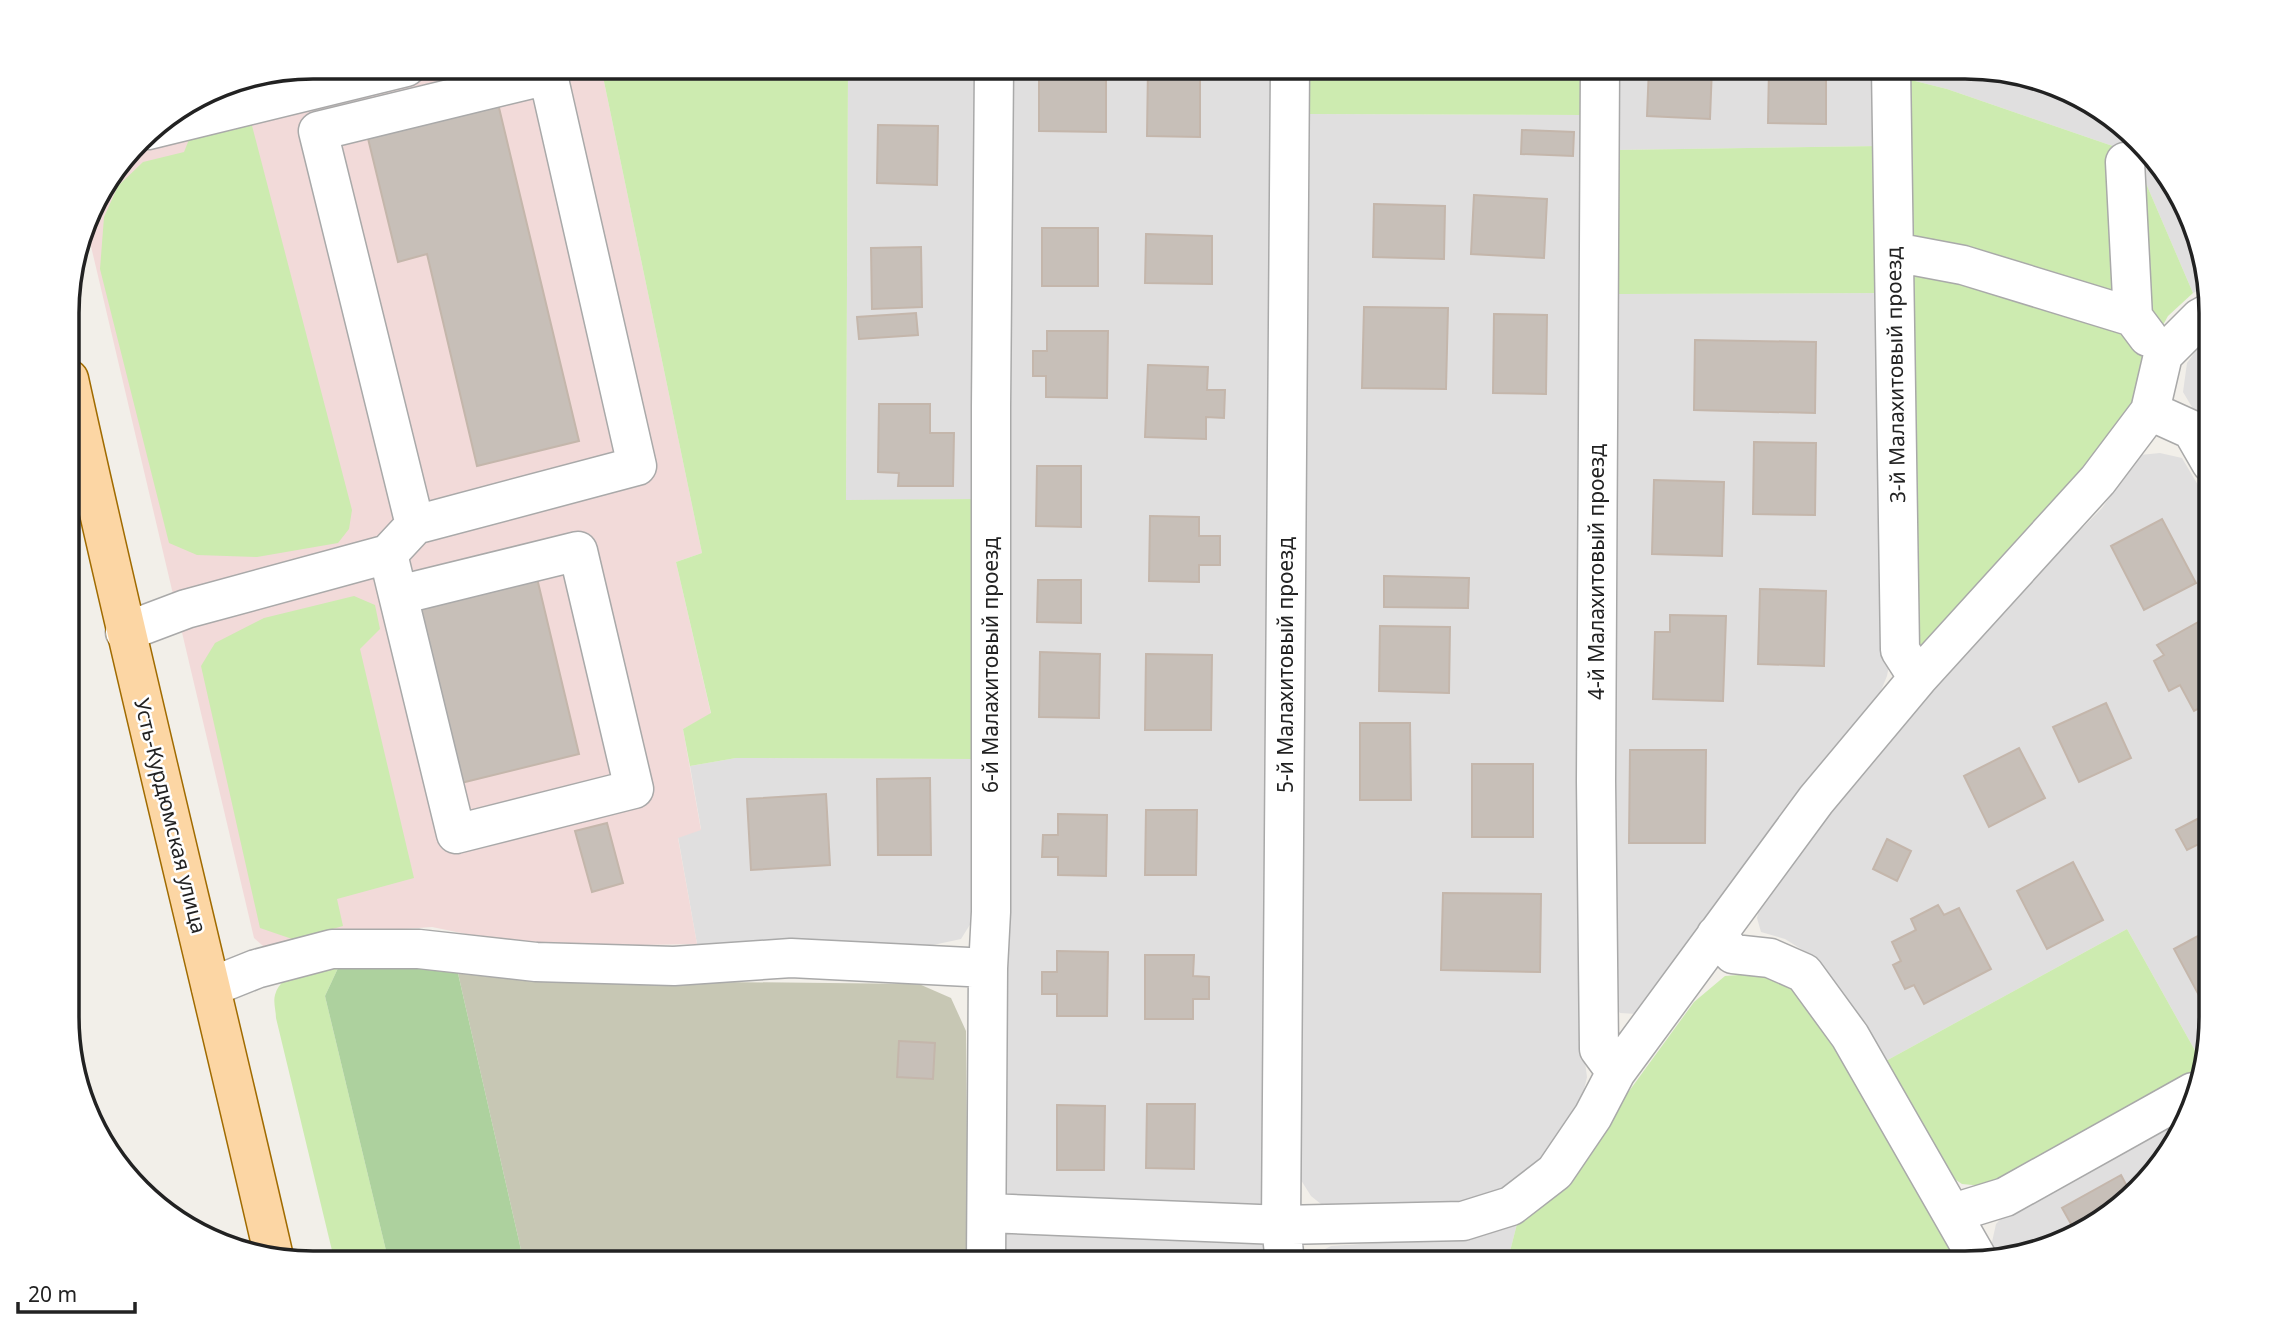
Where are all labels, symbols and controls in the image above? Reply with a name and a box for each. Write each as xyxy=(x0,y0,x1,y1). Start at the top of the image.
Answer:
street label: 3-й Малахитовый проезд xyxy=(1879,246,1911,503)
street label: 4-й Малахитовый проезд xyxy=(1582,444,1610,700)
street label: 6-й Малахитовый проезд xyxy=(976,537,1004,793)
street label: 5-й Малахитовый проезд xyxy=(1271,537,1299,793)
street label: Усть-Курдюмская улица xyxy=(128,695,214,936)
scale bar xyxy=(18,1270,135,1314)
text: 20 m xyxy=(28,1280,77,1308)

